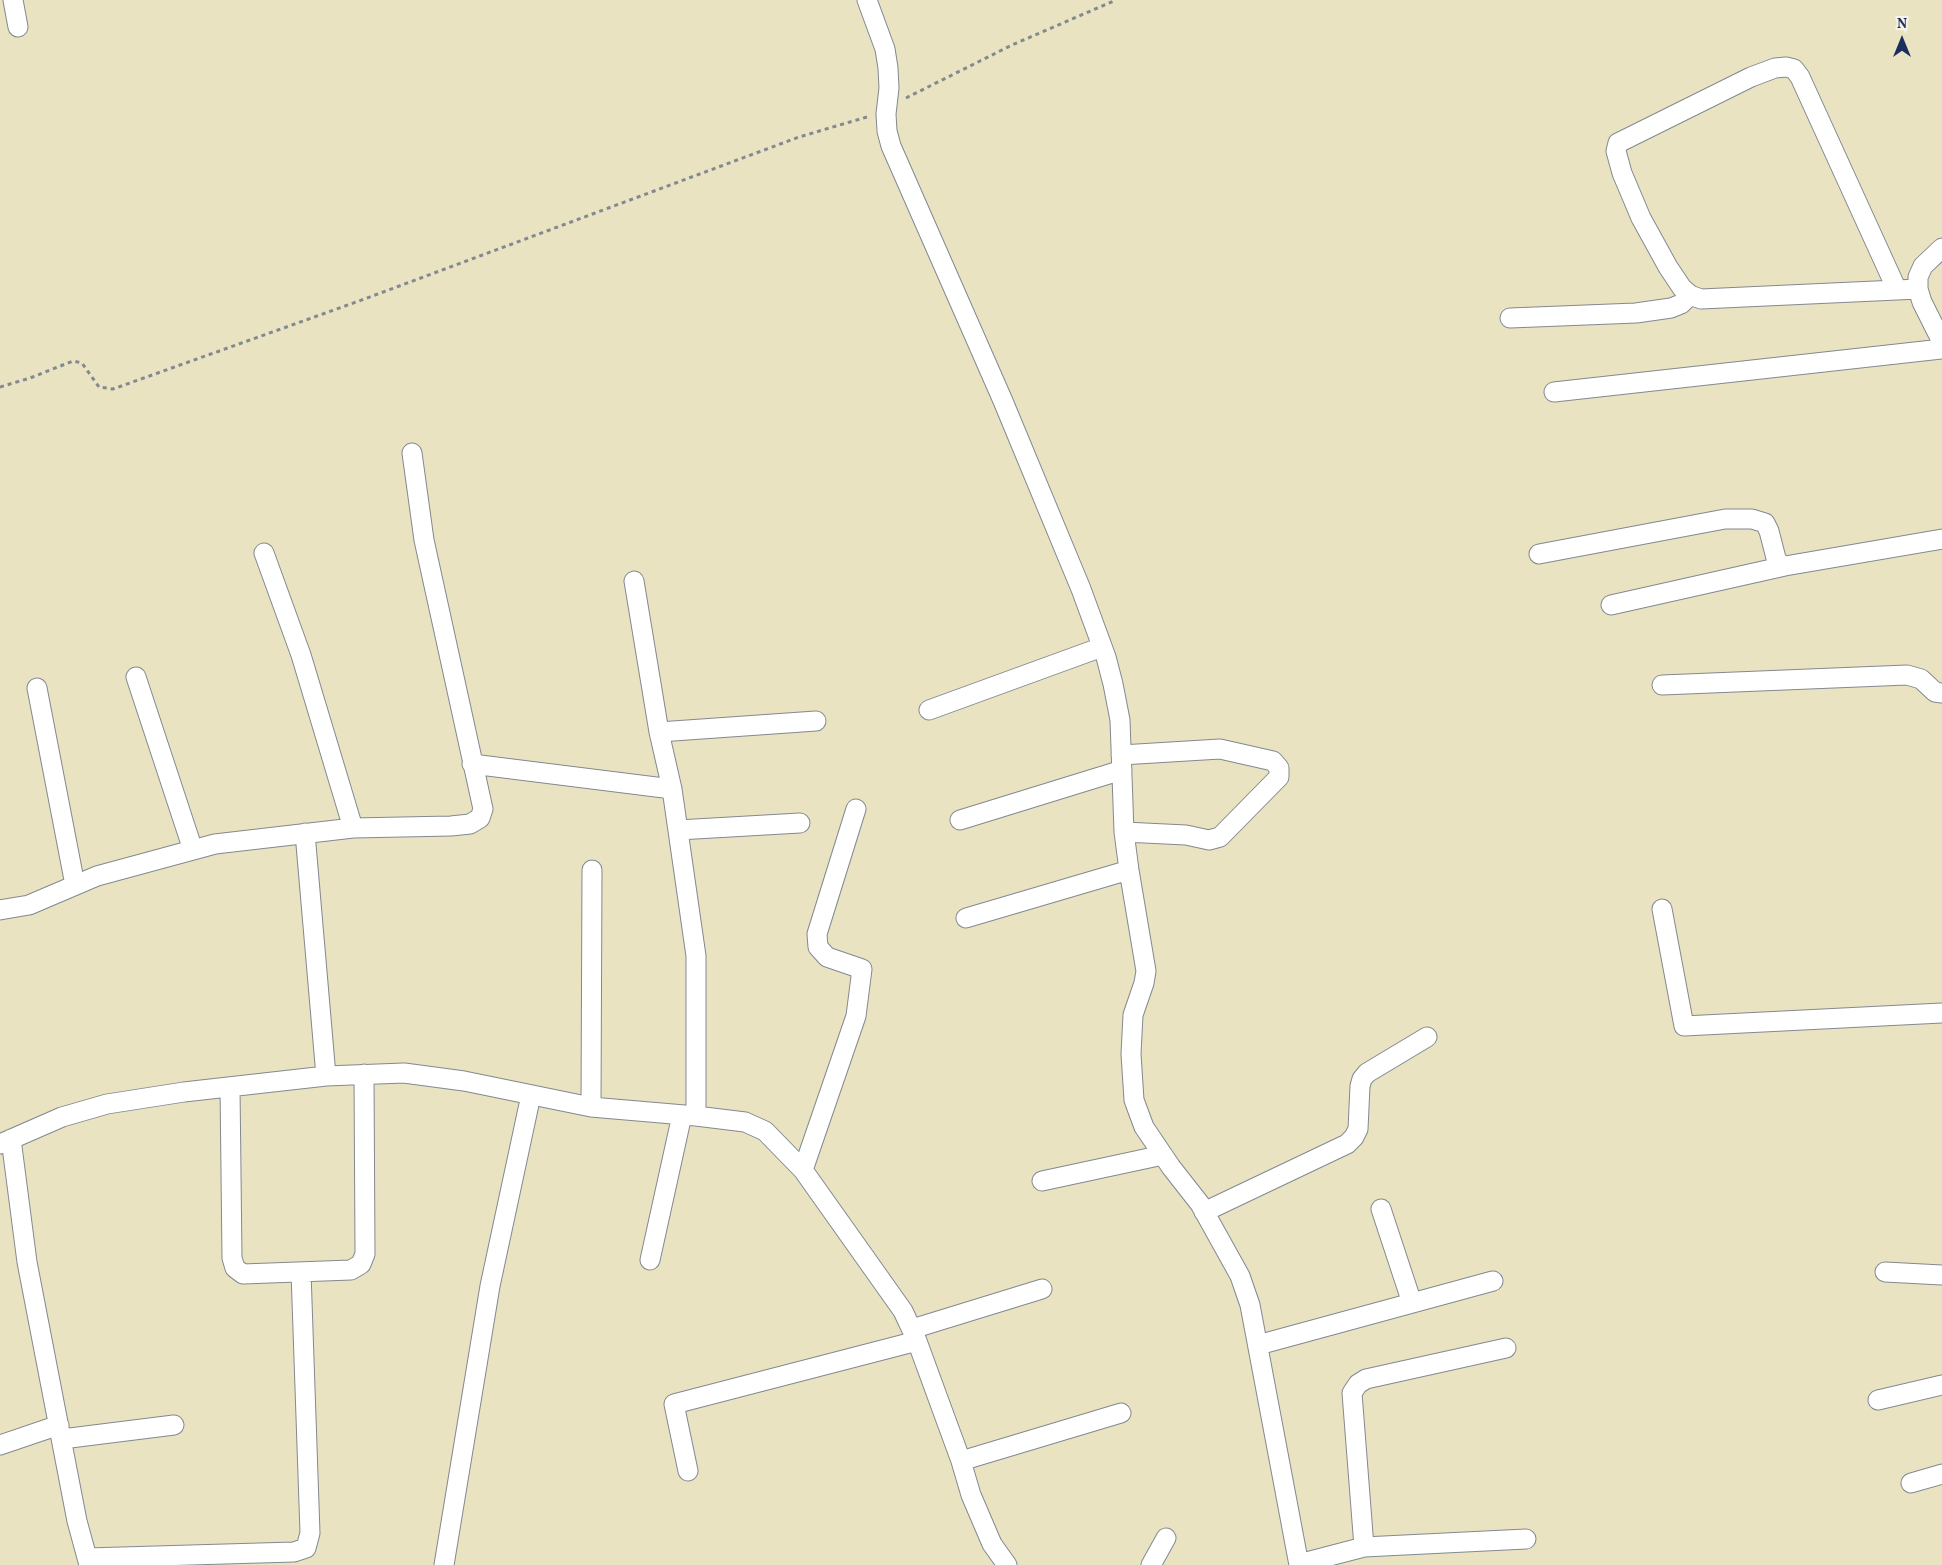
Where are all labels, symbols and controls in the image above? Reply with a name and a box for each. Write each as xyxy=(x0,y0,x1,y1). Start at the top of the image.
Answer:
north arrow xyxy=(1877,15,1927,65)
text: N xyxy=(1897,15,1907,34)

